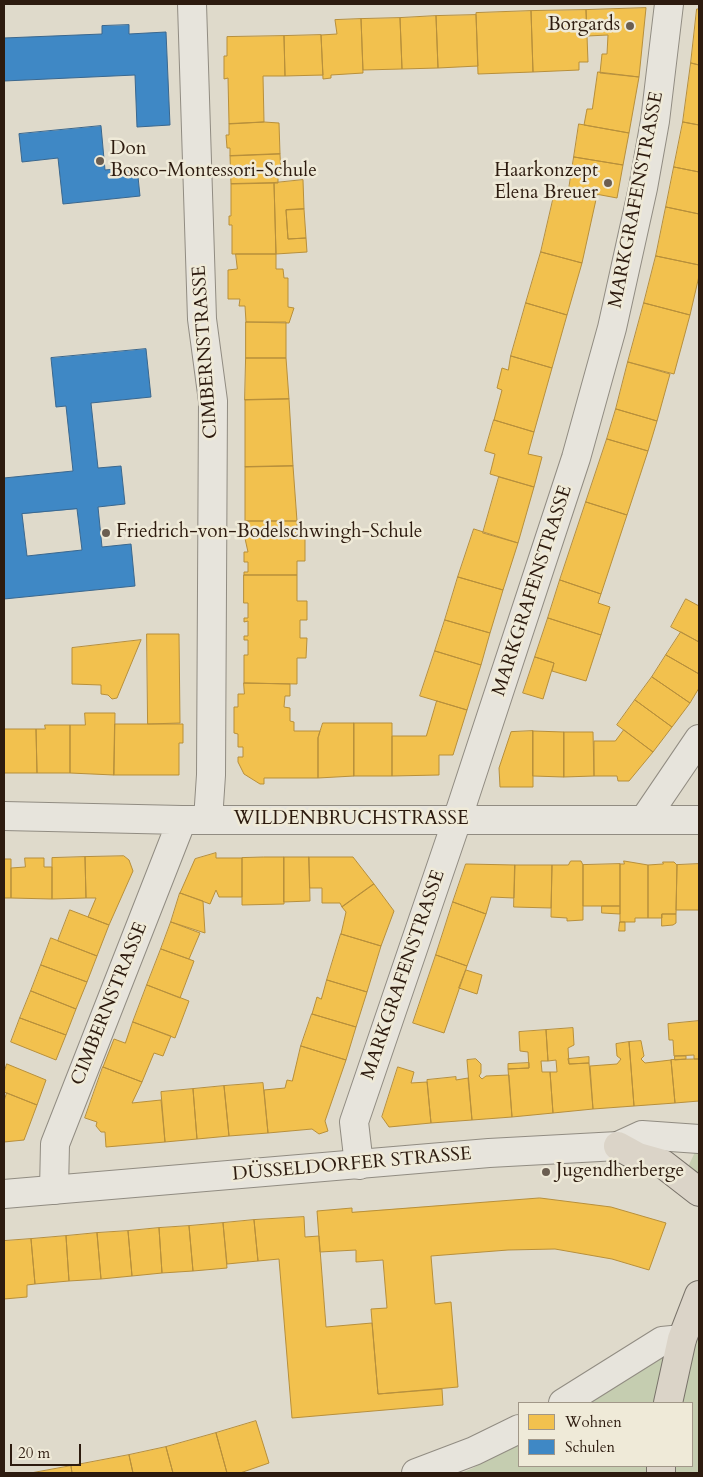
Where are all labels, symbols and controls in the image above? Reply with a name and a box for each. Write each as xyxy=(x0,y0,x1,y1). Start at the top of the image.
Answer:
place label: Borgards xyxy=(548,15,620,37)
marker: Borgards xyxy=(624,20,636,32)
street label: MARKGRAFENSTRASSE xyxy=(605,90,669,310)
place label: Don Bosco-Montessori-Schule xyxy=(110,139,317,183)
marker: Don Bosco-Montessori-Schule xyxy=(94,155,106,167)
place label: Haarkonzept Elena Breuer xyxy=(494,161,598,205)
marker: Haarkonzept Elena Breuer xyxy=(602,177,614,189)
street label: CIMBERNSTRASSE xyxy=(189,265,223,439)
street label: MARKGRAFENSTRASSE xyxy=(488,483,578,699)
place label: Friedrich-von-Bodelschwingh-Schule xyxy=(116,522,422,544)
marker: Friedrich-von-Bodelschwingh-Schule xyxy=(100,527,112,539)
street label: WILDENBRUCHSTRASSE xyxy=(233,809,469,831)
street label: MARKGRAFENSTRASSE xyxy=(357,867,451,1083)
street label: CIMBERNSTRASSE xyxy=(67,919,153,1089)
street label: DÜSSELDORFER STRASSE xyxy=(231,1143,473,1187)
place label: Jugendherberge xyxy=(556,1161,684,1183)
marker: Jugendherberge xyxy=(540,1166,552,1178)
legend xyxy=(518,1402,693,1467)
text: Wohnen xyxy=(565,1412,622,1432)
scale bar xyxy=(12,1434,84,1466)
text: Schulen xyxy=(565,1437,615,1457)
text: 20 m xyxy=(18,1443,50,1463)

